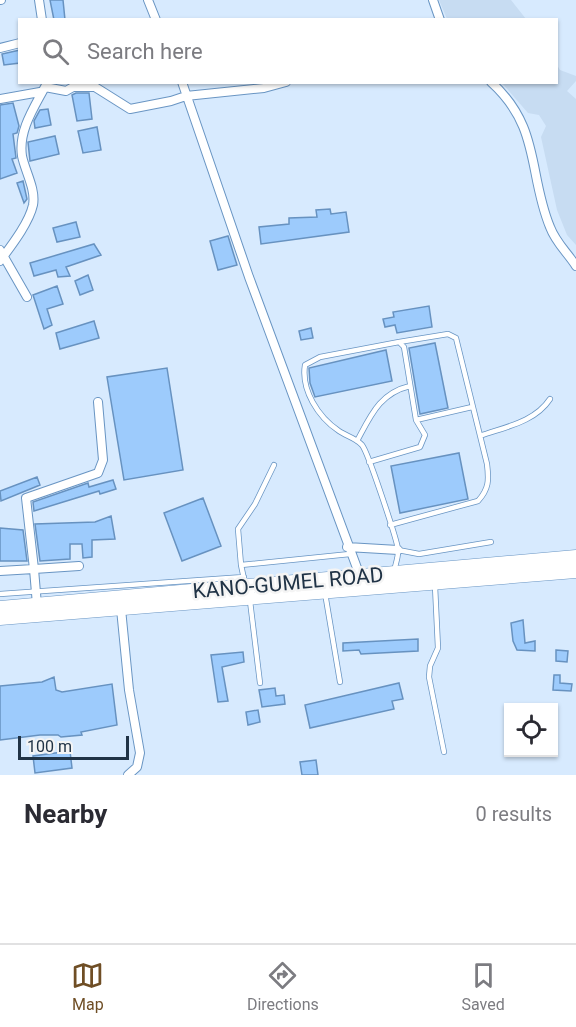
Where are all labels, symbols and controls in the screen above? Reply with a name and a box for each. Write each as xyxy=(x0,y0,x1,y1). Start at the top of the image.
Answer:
search box xyxy=(18,18,558,84)
icon: search xyxy=(39,35,72,68)
text: Search here xyxy=(87,39,203,64)
street label: KANO-GUMEL ROAD xyxy=(192,563,384,603)
map controls xyxy=(504,703,558,757)
button: locate xyxy=(504,703,558,757)
scale bar xyxy=(18,733,129,760)
text: 100 m xyxy=(27,737,72,756)
text: Nearby xyxy=(24,799,107,829)
text: 0 results xyxy=(476,802,552,826)
tab: Map xyxy=(71,959,104,1014)
tab: Directions xyxy=(247,959,319,1014)
tab: Saved xyxy=(461,959,505,1014)

